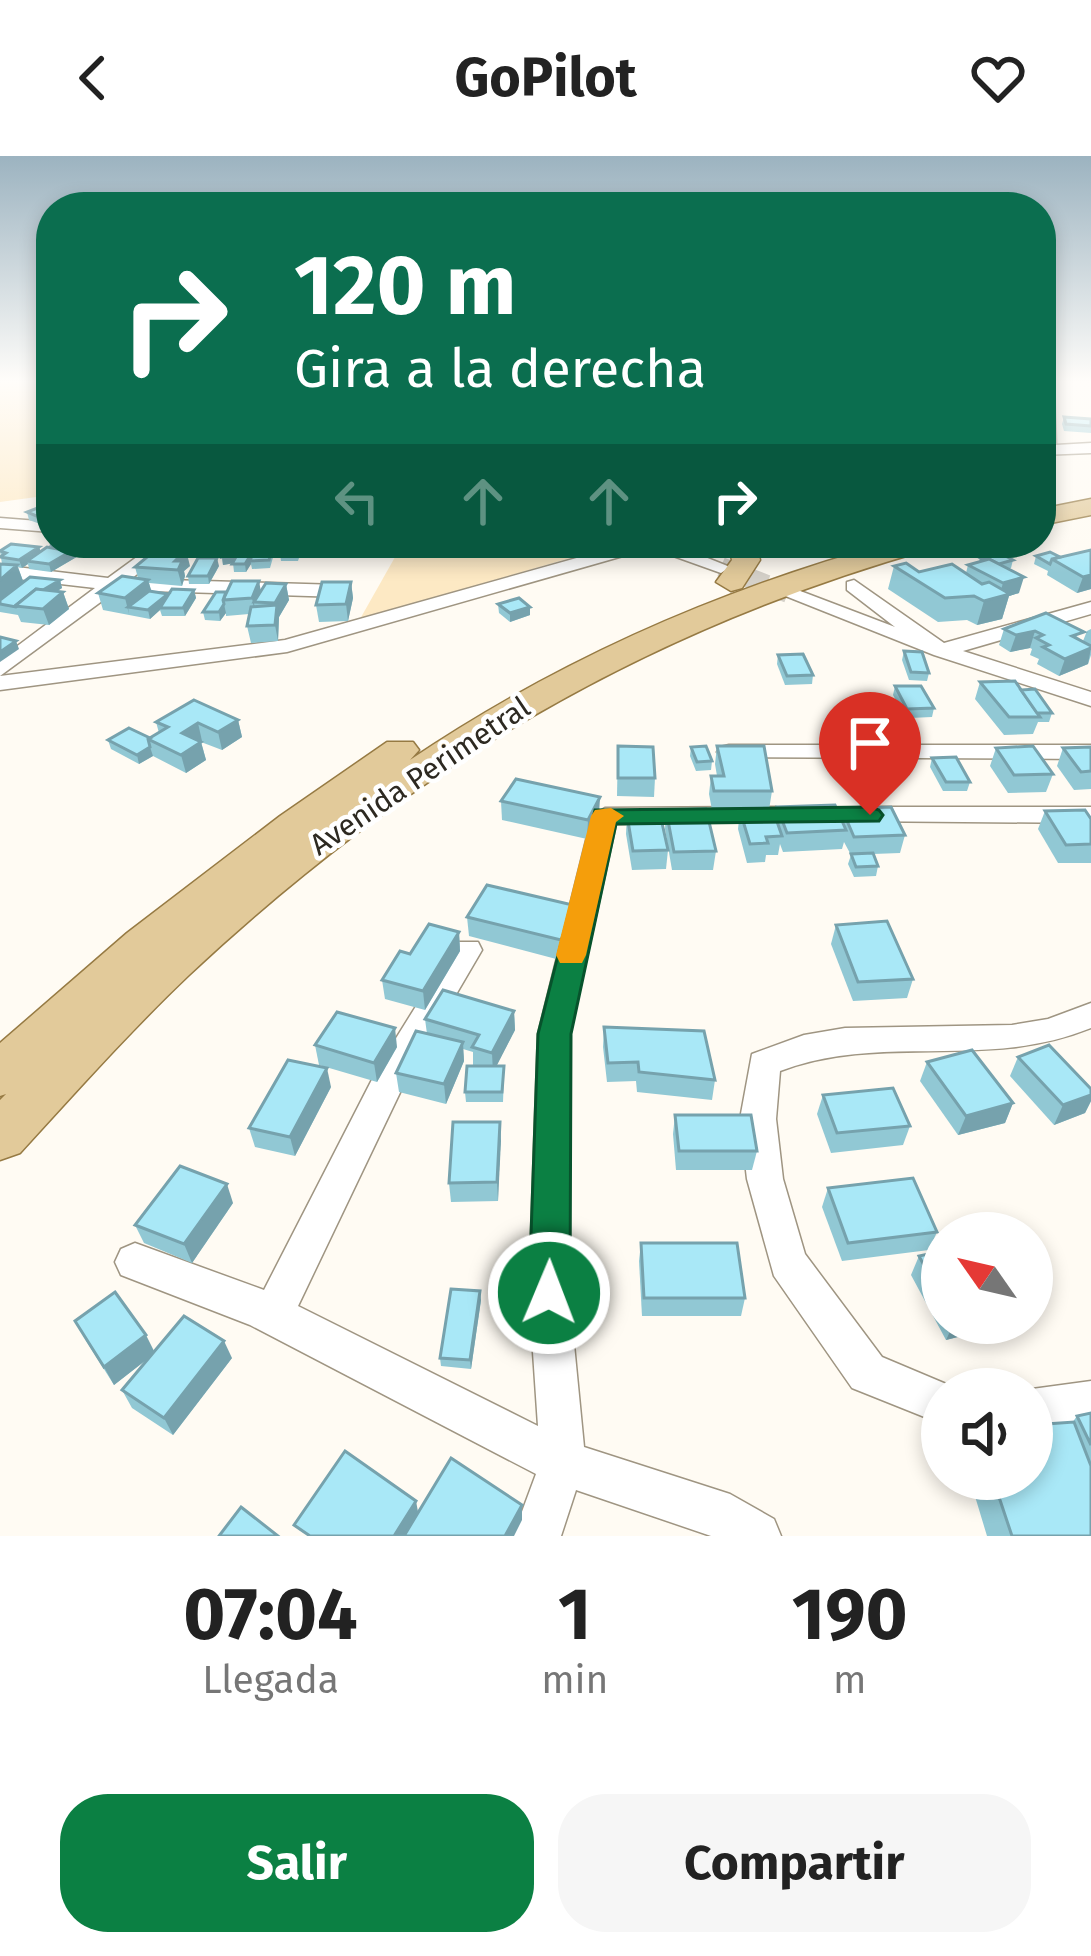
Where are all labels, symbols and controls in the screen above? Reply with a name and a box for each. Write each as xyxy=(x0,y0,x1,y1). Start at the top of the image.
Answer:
icon: back xyxy=(60,45,126,111)
icon: heart xyxy=(965,45,1031,111)
text: GoPilot xyxy=(454,46,637,110)
text: 120 m xyxy=(294,235,516,336)
icon: right xyxy=(96,240,252,396)
text: Gira a la derecha xyxy=(294,337,706,401)
icon: left xyxy=(324,468,390,534)
icon: ahead xyxy=(450,468,516,534)
icon: ahead xyxy=(576,468,642,534)
icon: right xyxy=(702,468,768,534)
street label: Avenida Perimetral xyxy=(303,689,537,863)
pin xyxy=(819,692,921,815)
icon: arrive xyxy=(837,710,903,776)
north arrow xyxy=(921,1212,1053,1344)
map controls xyxy=(921,1212,1053,1500)
position arrow xyxy=(486,1230,612,1356)
button: sound xyxy=(921,1368,1053,1500)
text: 07:04 xyxy=(183,1572,358,1658)
text: 1 xyxy=(558,1572,592,1658)
text: 190 xyxy=(792,1572,908,1658)
text: Llegada xyxy=(202,1657,339,1703)
text: min xyxy=(541,1657,608,1703)
text: m xyxy=(833,1657,866,1703)
button: Salir xyxy=(60,1794,534,1932)
button: Compartir xyxy=(558,1794,1031,1932)

